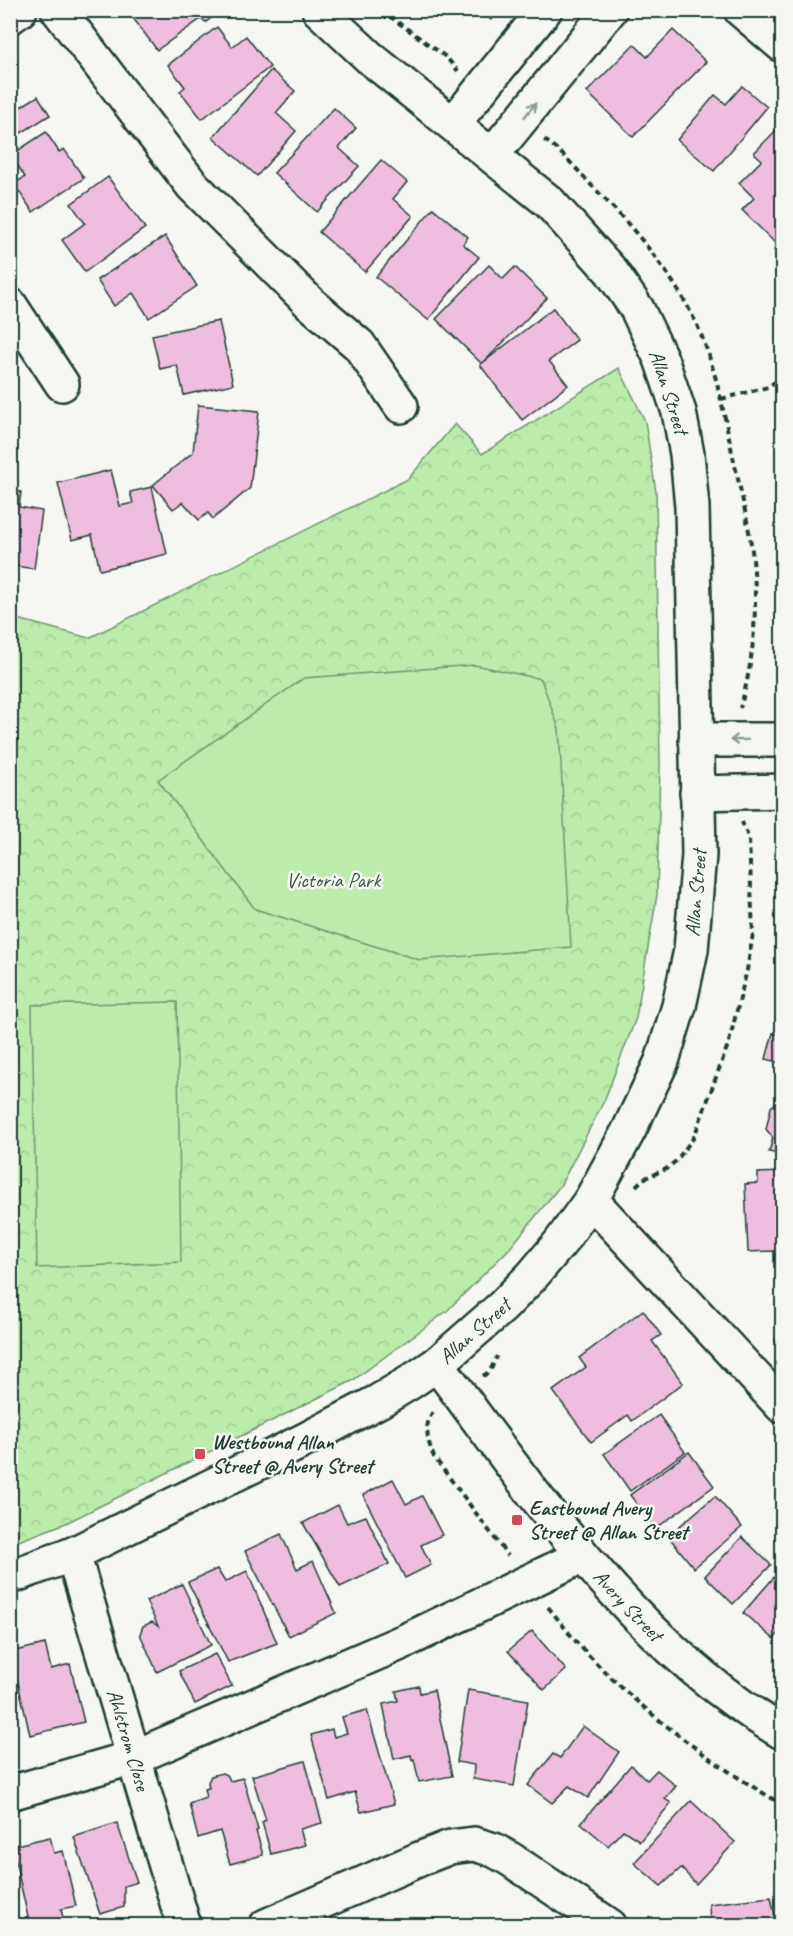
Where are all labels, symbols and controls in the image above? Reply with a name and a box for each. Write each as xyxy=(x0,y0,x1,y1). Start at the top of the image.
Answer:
one-way arrow xyxy=(523,102,536,118)
street label: Allan Street xyxy=(643,347,696,440)
one-way arrow xyxy=(730,734,750,746)
street label: Allan Street xyxy=(679,846,712,938)
park label: Victoria Park xyxy=(286,867,381,893)
street label: Allan Street xyxy=(433,1291,518,1370)
place label: Westbound Allan Street @ Avery Street xyxy=(212,1429,376,1479)
marker: Westbound Allan Street @ Avery Street xyxy=(193,1447,207,1461)
place label: Eastbound Avery Street @ Allan Street xyxy=(529,1495,691,1545)
marker: Eastbound Avery Street @ Allan Street xyxy=(510,1513,524,1527)
street label: Avery Street xyxy=(588,1564,670,1649)
street label: Ahlstrom Close xyxy=(101,1686,156,1795)

